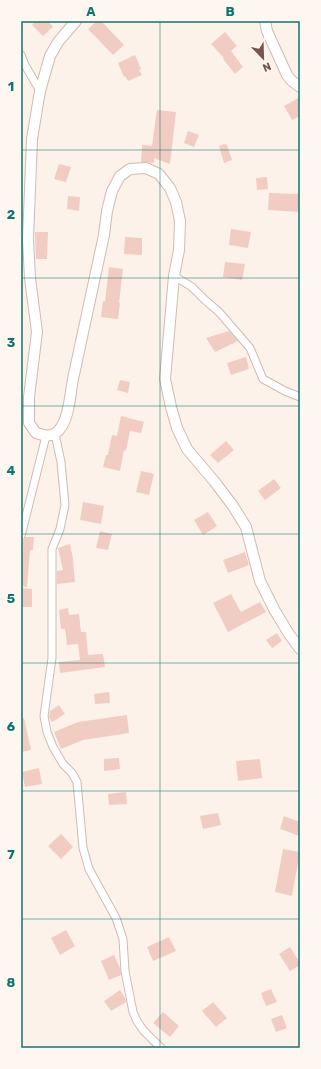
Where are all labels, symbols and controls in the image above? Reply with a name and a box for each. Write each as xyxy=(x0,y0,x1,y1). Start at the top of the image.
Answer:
text: A xyxy=(86,4,96,19)
text: B xyxy=(225,4,235,19)
north arrow xyxy=(243,38,283,78)
text: N xyxy=(260,59,273,74)
text: 1 xyxy=(8,79,14,94)
text: 2 xyxy=(7,207,15,222)
text: 3 xyxy=(7,335,16,350)
text: 4 xyxy=(7,463,16,478)
text: 5 xyxy=(7,591,15,606)
text: 6 xyxy=(7,719,16,734)
text: 7 xyxy=(7,847,15,862)
text: 8 xyxy=(7,975,16,990)

